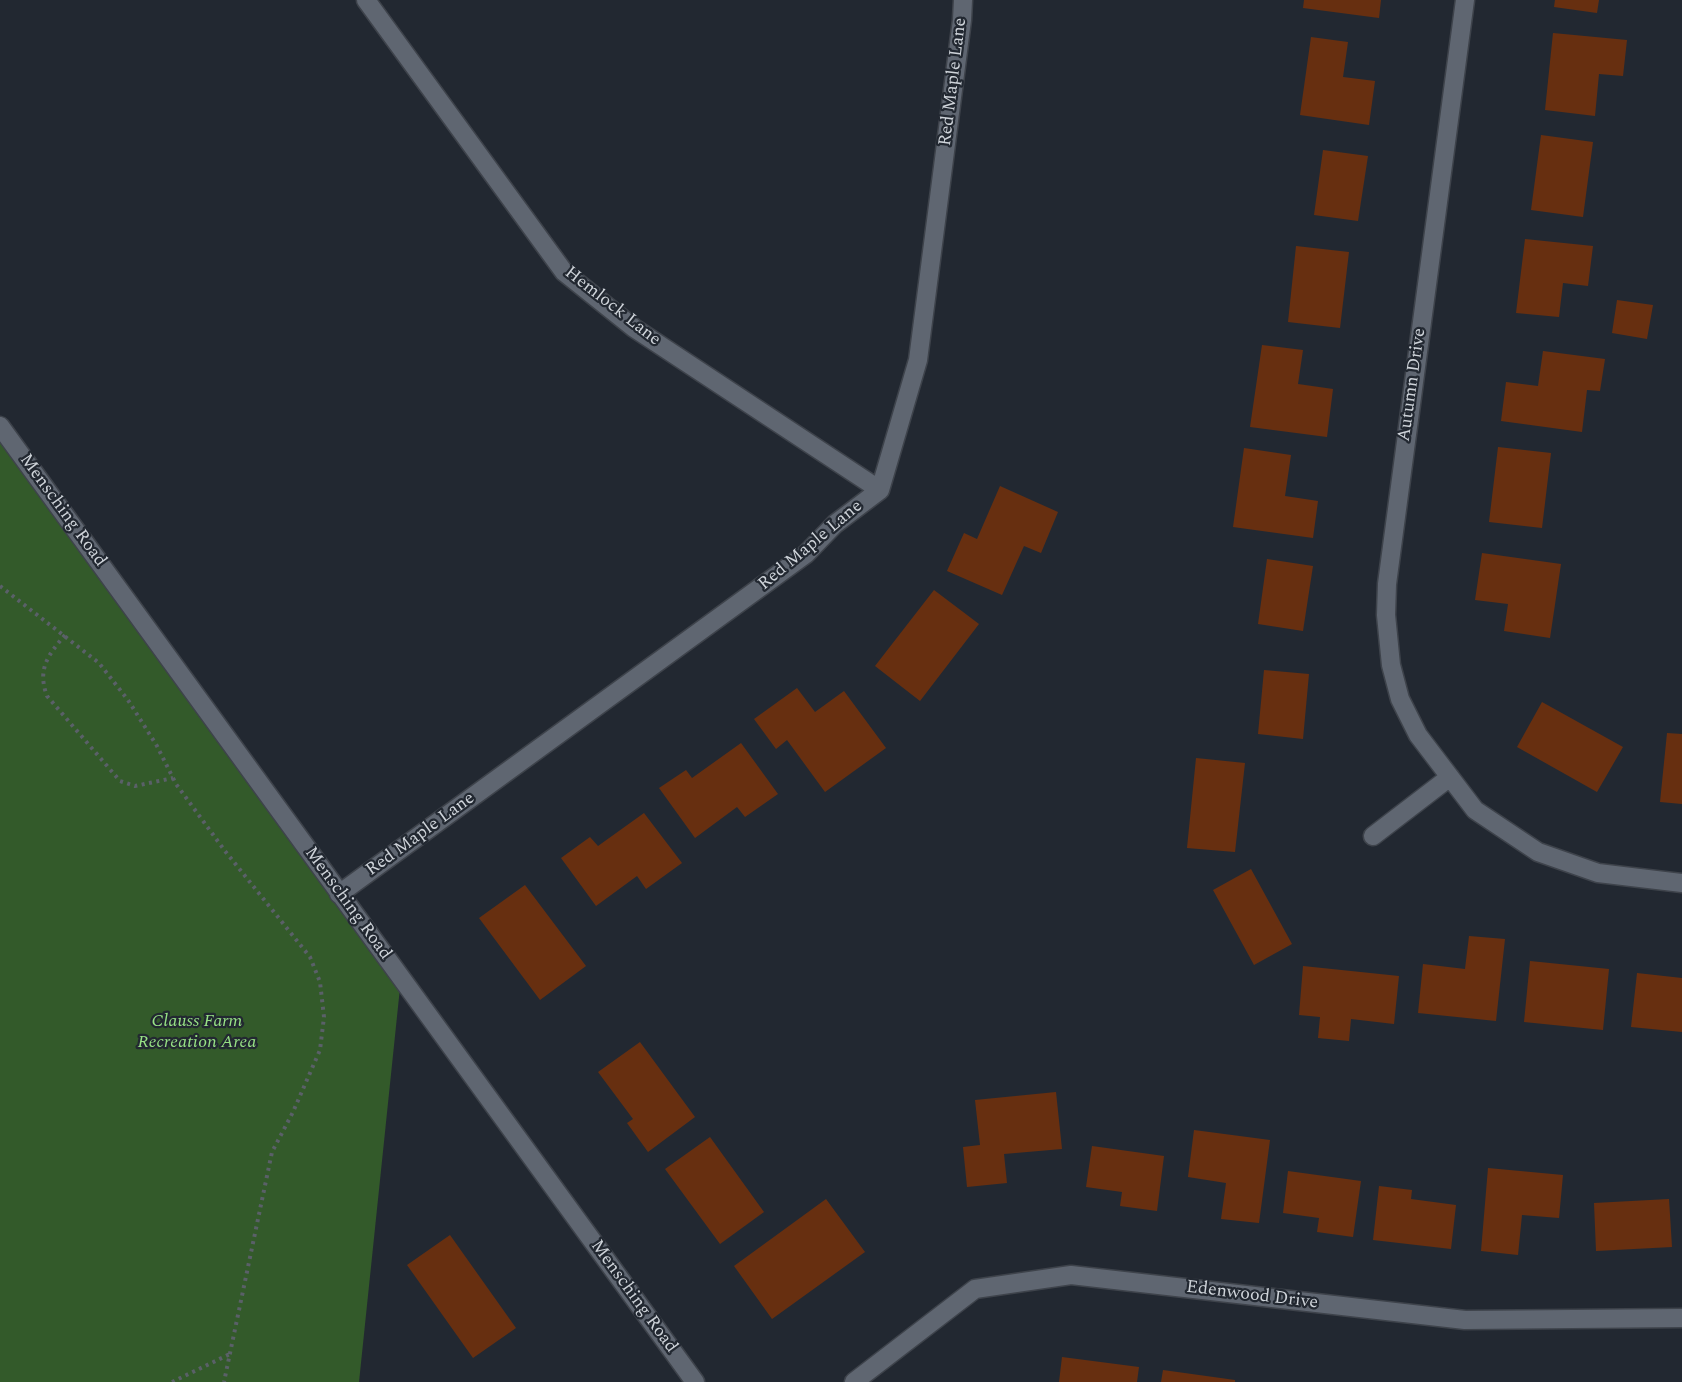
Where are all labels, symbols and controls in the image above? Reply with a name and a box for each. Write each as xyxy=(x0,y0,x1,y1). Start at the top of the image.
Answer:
street label: Red Maple Lane xyxy=(935,17,973,147)
street label: Hemlock Lane xyxy=(559,263,665,351)
street label: Autumn Drive xyxy=(1394,327,1432,443)
street label: Mensching Road xyxy=(14,450,110,572)
street label: Red Maple Lane xyxy=(755,496,867,596)
street label: Red Maple Lane xyxy=(362,788,480,882)
street label: Mensching Road xyxy=(299,843,395,965)
park label: Clauss Farm Recreation Area xyxy=(138,1011,256,1054)
street label: Mensching Road xyxy=(585,1236,681,1358)
street label: Edenwood Drive xyxy=(1185,1277,1319,1315)

